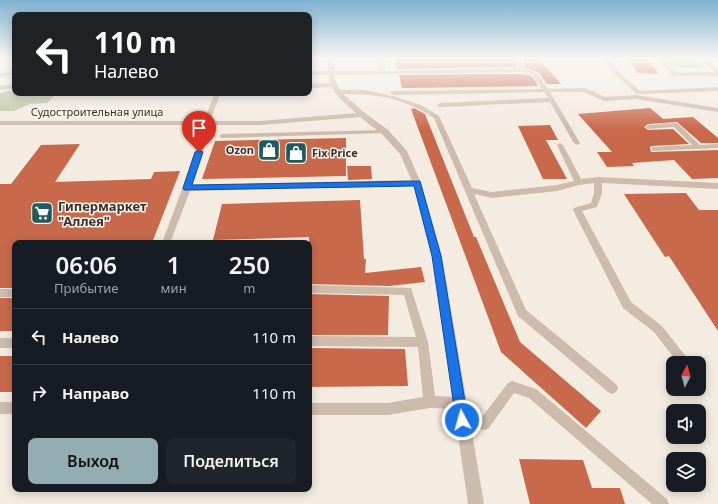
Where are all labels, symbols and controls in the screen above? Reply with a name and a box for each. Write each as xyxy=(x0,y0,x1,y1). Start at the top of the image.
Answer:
text: 110 m xyxy=(94,23,177,61)
icon: left xyxy=(28,28,80,80)
text: Налево xyxy=(94,59,159,83)
street label: Судостроительная улица xyxy=(31,104,163,119)
pin xyxy=(182,111,216,152)
icon: arrive xyxy=(188,117,210,139)
shop icon: Ozon xyxy=(256,137,282,163)
shop icon: Fix Price xyxy=(283,140,309,166)
place label: Ozon xyxy=(226,142,254,157)
place label: Fix Price xyxy=(312,145,358,160)
place label: Гипермаркет "Аллея" xyxy=(58,197,147,230)
supermarket icon: Гипермаркет "Аллея" xyxy=(29,200,55,226)
text: 06:06 xyxy=(56,248,117,281)
text: 1 xyxy=(167,248,180,281)
text: 250 xyxy=(229,248,270,281)
text: Прибытие xyxy=(54,279,119,297)
text: мин xyxy=(161,279,187,297)
text: m xyxy=(243,279,255,297)
icon: left xyxy=(28,326,50,348)
text: Налево xyxy=(62,327,119,347)
text: 110 m xyxy=(252,327,296,347)
north arrow xyxy=(666,356,706,396)
map controls xyxy=(666,356,706,492)
icon: right xyxy=(28,382,50,404)
text: Направо xyxy=(62,383,129,403)
text: 110 m xyxy=(252,383,296,403)
position arrow xyxy=(441,399,483,441)
button: sound xyxy=(666,404,706,444)
button: Выход xyxy=(28,438,158,484)
button: Поделиться xyxy=(166,438,296,484)
button: layers xyxy=(666,452,706,492)

